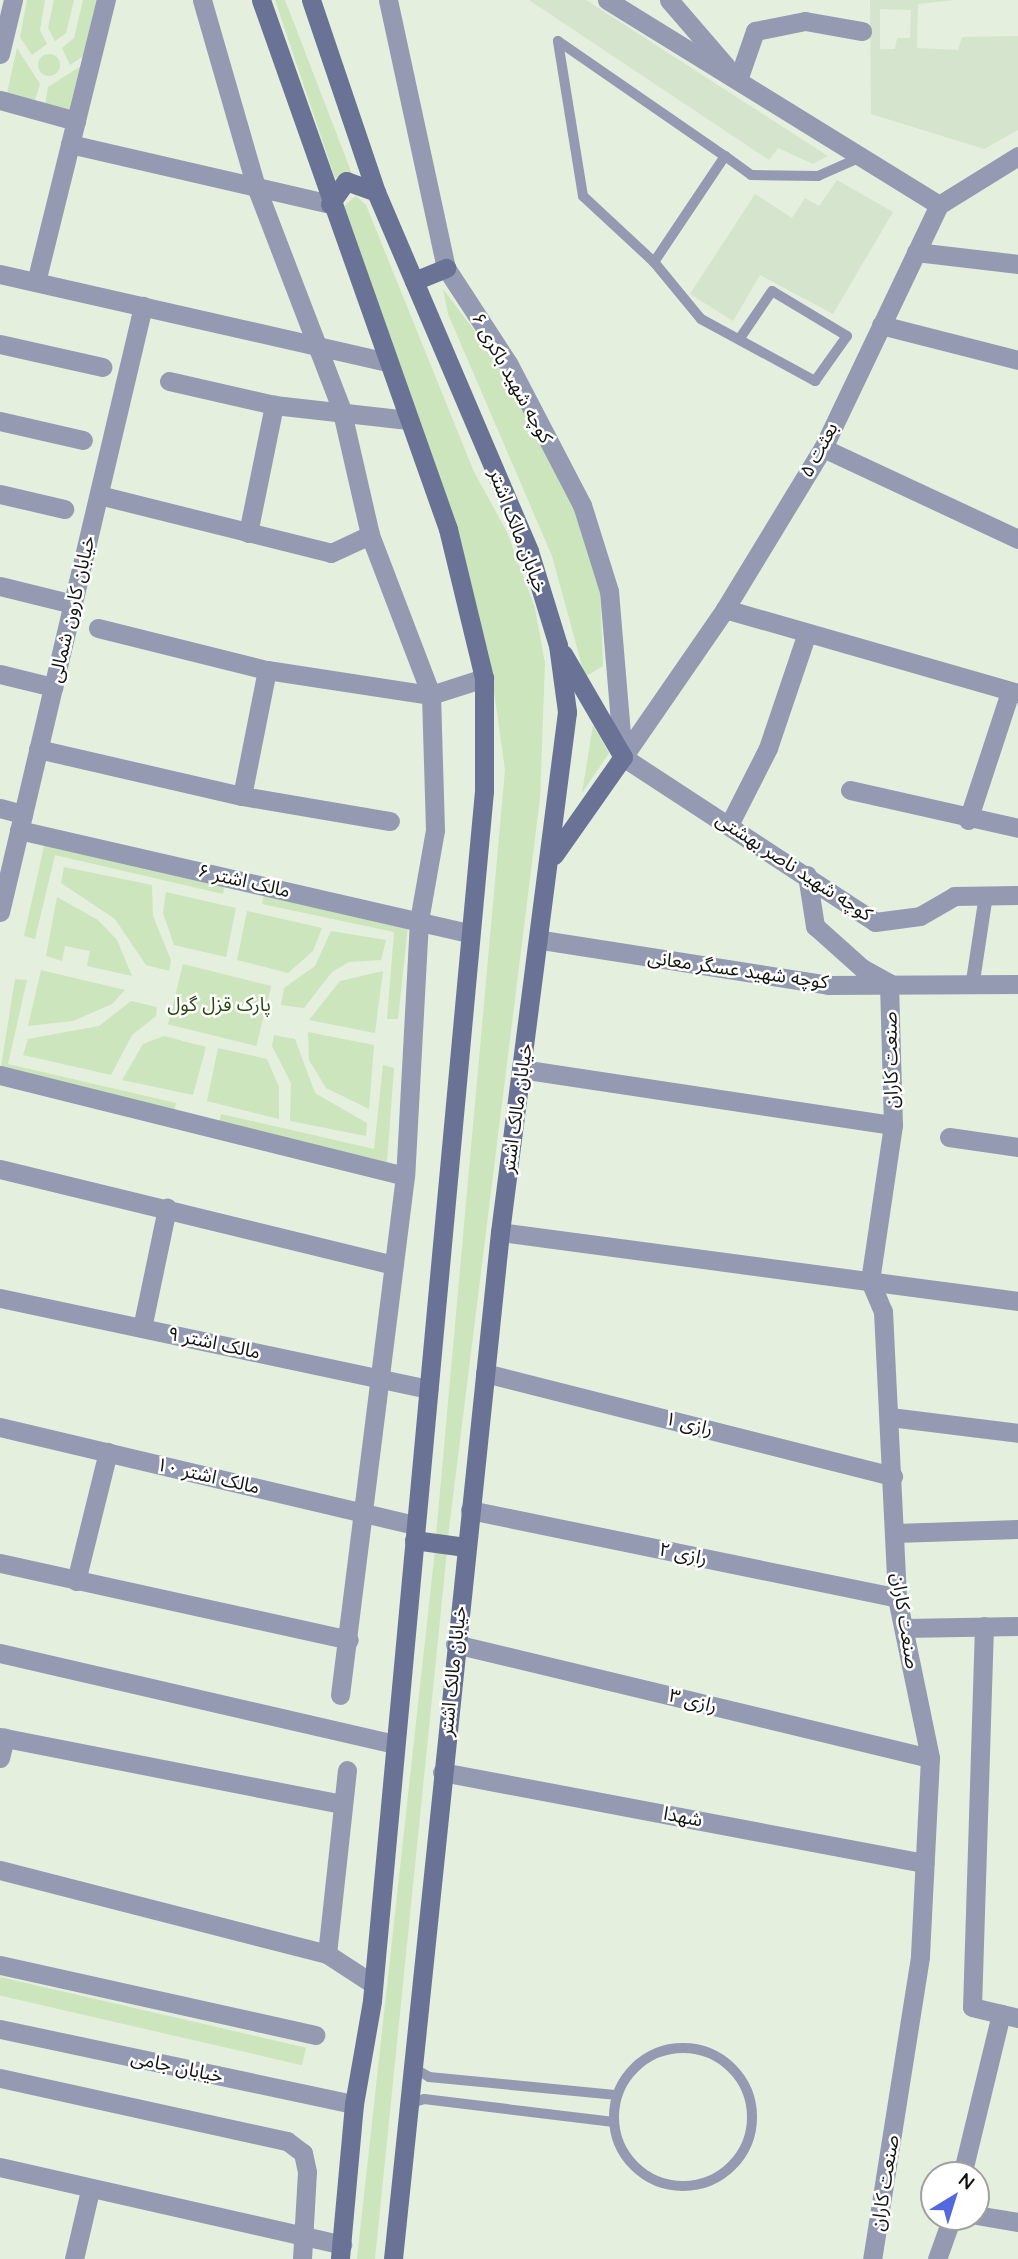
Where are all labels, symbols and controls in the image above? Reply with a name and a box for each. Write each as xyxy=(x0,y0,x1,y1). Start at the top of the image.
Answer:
street label: کوچه شهید باکری ۶ xyxy=(467,309,557,447)
street label: بعثت ۵ xyxy=(795,419,843,481)
street label: خیابان مالک اشتر xyxy=(484,466,552,596)
street label: خیابان کارون شمالی xyxy=(44,533,100,685)
street label: کوچه شهید ناصر بهشتی xyxy=(712,808,876,926)
street label: مالک اشتر ۶ xyxy=(196,859,292,903)
street label: کوچه شهید عسگر معانی xyxy=(646,946,830,994)
park label: پارک قزل گول xyxy=(167,994,271,1016)
street label: صنعت کاران xyxy=(879,1011,903,1109)
street label: خیابان مالک اشتر xyxy=(497,1042,537,1174)
street label: مالک اشتر ۹ xyxy=(166,1322,262,1364)
street label: رازی ۱ xyxy=(663,1407,715,1441)
street label: مالک اشتر ۱۰ xyxy=(154,1453,262,1499)
street label: رازی ۲ xyxy=(657,1538,709,1570)
street label: صنعت کاران xyxy=(886,1571,924,1671)
street label: خیابان مالک اشتر xyxy=(435,1605,471,1737)
street label: رازی ۳ xyxy=(667,1684,719,1718)
street label: شهدا xyxy=(662,1802,704,1832)
street label: خیابان جامی xyxy=(129,2046,225,2088)
street label: صنعت کاران xyxy=(866,2133,904,2233)
north arrow xyxy=(920,2161,990,2231)
text: N xyxy=(954,2167,980,2195)

